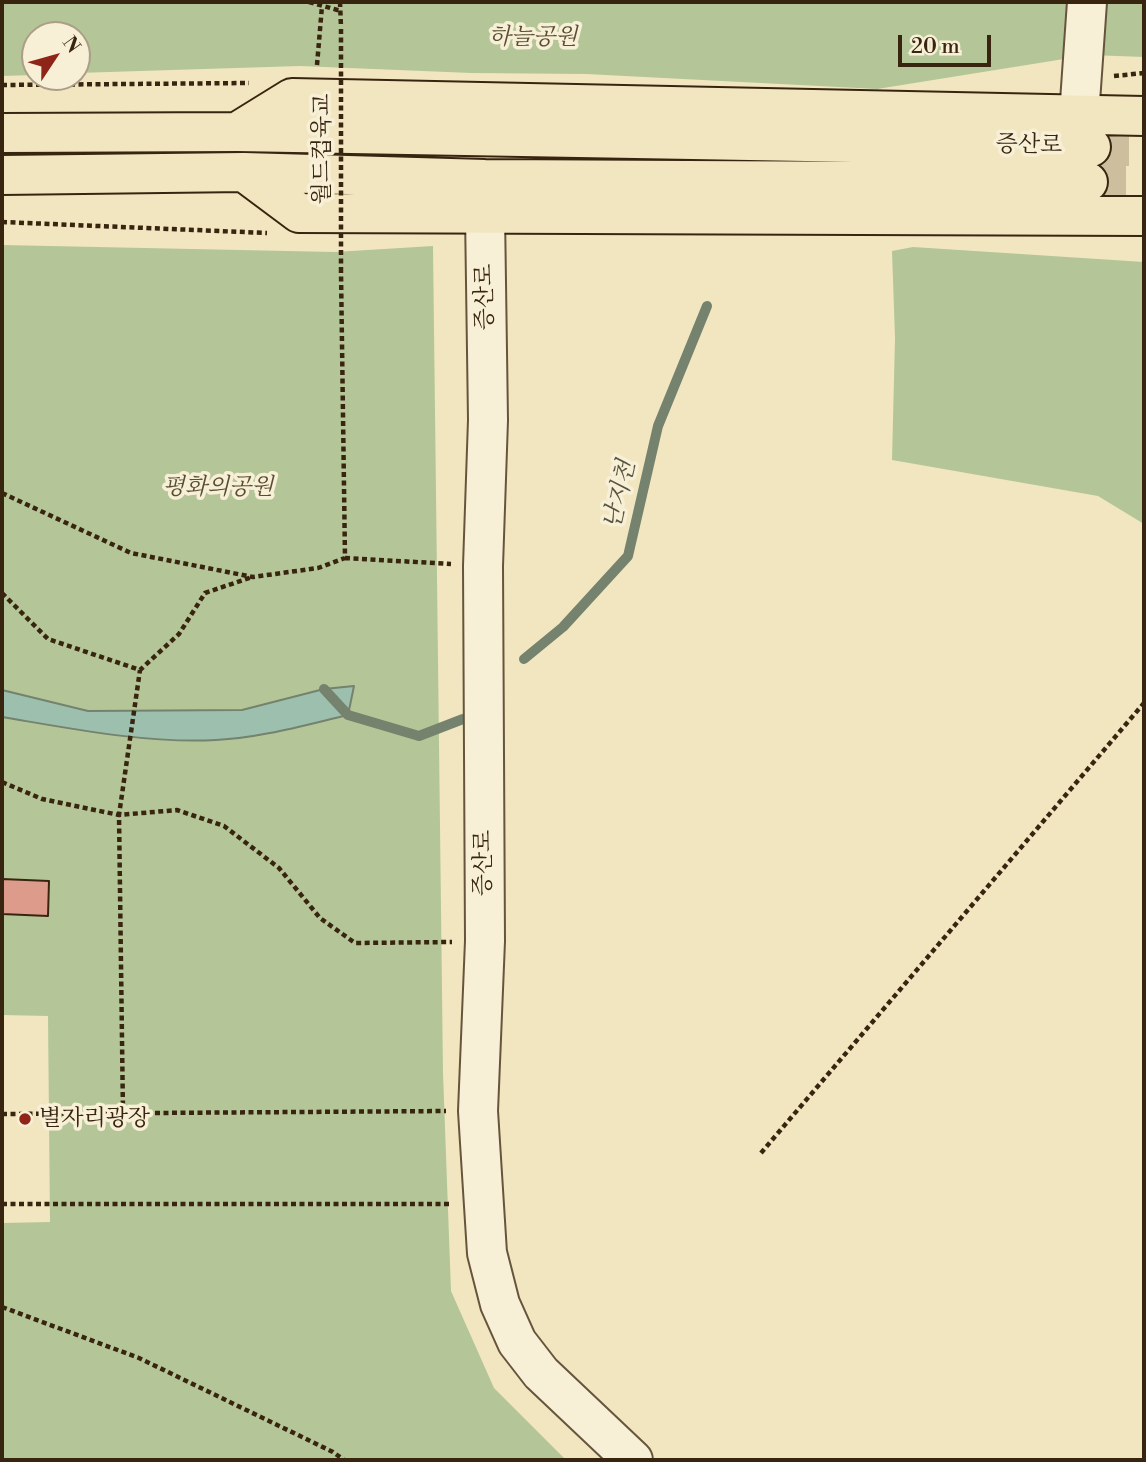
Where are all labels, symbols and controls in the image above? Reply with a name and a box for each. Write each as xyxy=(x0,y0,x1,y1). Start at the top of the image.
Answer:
north arrow xyxy=(21,21,91,91)
scale bar xyxy=(901,21,994,65)
park label: 하늘공원 xyxy=(489,24,577,52)
text: N xyxy=(57,32,85,58)
text: 20 m xyxy=(911,34,960,60)
street label: 월드컵육교 xyxy=(309,93,337,205)
street label: 증산로 xyxy=(995,132,1063,160)
street label: 증산로 xyxy=(472,263,500,331)
water label: 난지천 xyxy=(599,458,643,532)
park label: 평화의공원 xyxy=(162,474,274,502)
street label: 증산로 xyxy=(470,830,498,896)
place label: 별자리광장 xyxy=(39,1105,150,1133)
marker: 별자리광장 xyxy=(17,1111,33,1127)

